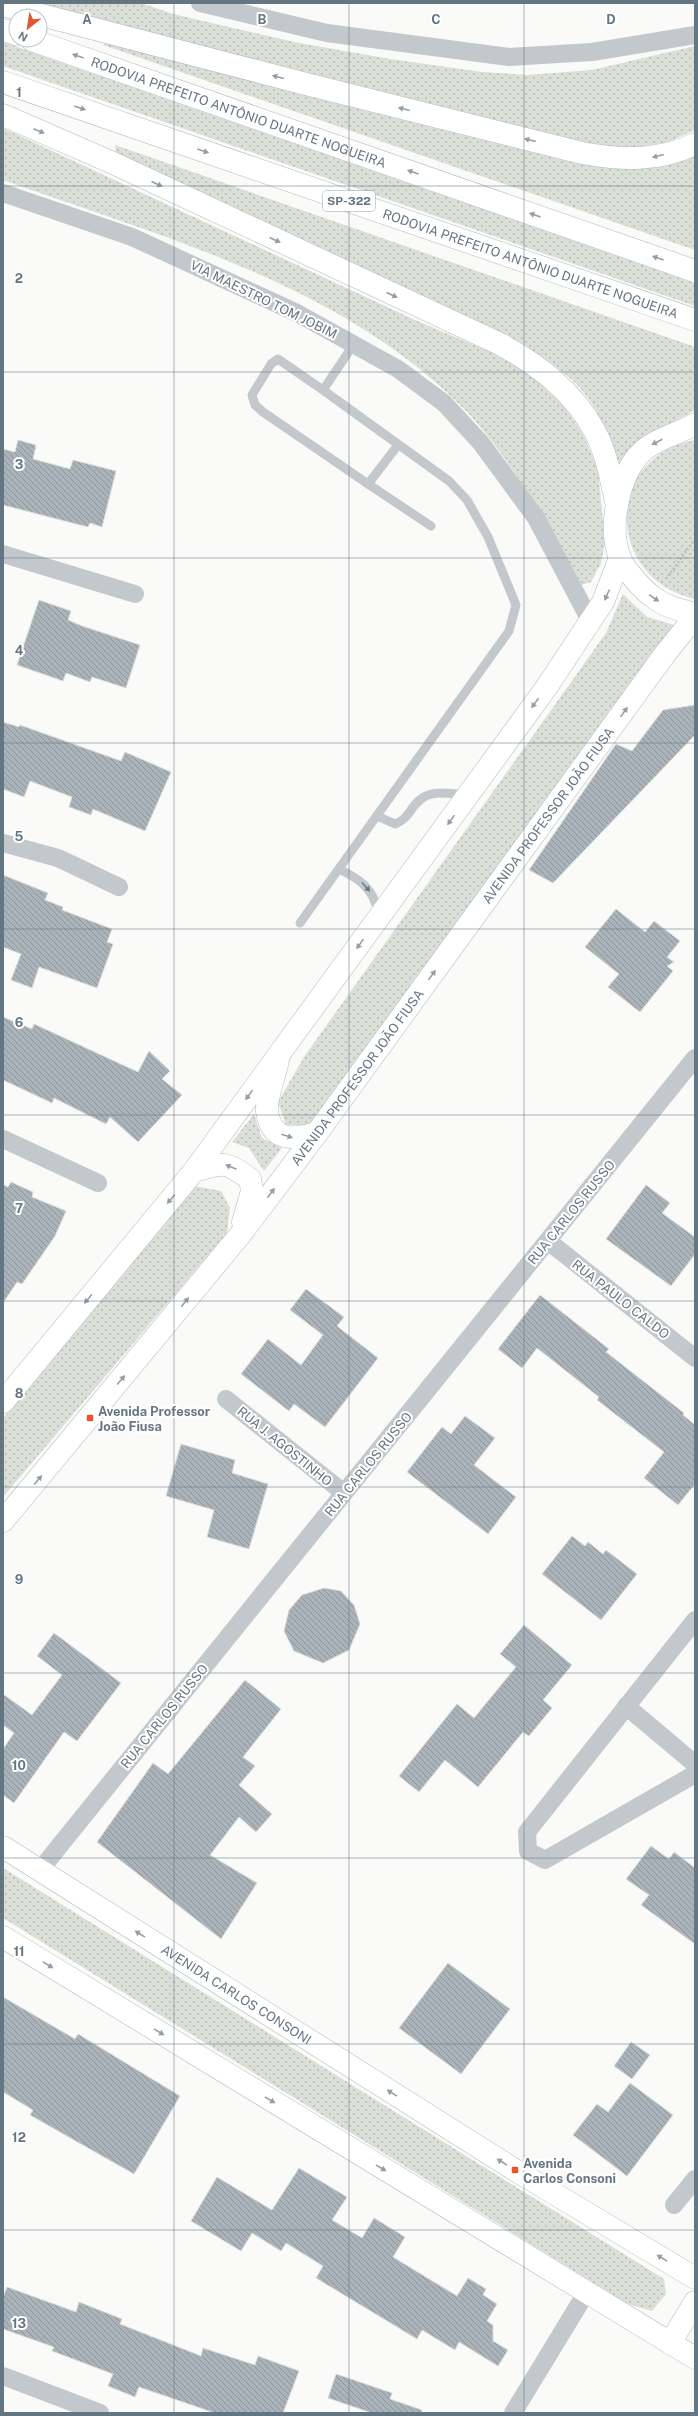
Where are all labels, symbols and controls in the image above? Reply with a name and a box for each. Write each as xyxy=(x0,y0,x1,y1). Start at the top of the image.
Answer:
north arrow xyxy=(8,8,48,48)
text: A xyxy=(82,12,92,27)
text: B xyxy=(258,12,267,27)
text: C xyxy=(431,12,441,27)
text: D xyxy=(606,12,616,27)
text: N xyxy=(16,29,30,44)
one-way arrow xyxy=(72,53,84,59)
street label: RODOVIA PREFEITO ANTÔNIO DUARTE NOGUEIRA xyxy=(89,54,388,171)
one-way arrow xyxy=(272,74,284,80)
text: 1 xyxy=(16,85,22,100)
one-way arrow xyxy=(398,105,410,111)
one-way arrow xyxy=(74,106,86,112)
one-way arrow xyxy=(33,128,44,134)
one-way arrow xyxy=(524,137,536,143)
one-way arrow xyxy=(197,148,209,154)
one-way arrow xyxy=(652,154,664,160)
one-way arrow xyxy=(406,169,418,175)
one-way arrow xyxy=(152,181,163,187)
road number: SP-322 xyxy=(323,191,375,211)
street label: RODOVIA PREFEITO ANTÔNIO DUARTE NOGUEIRA xyxy=(381,206,680,322)
one-way arrow xyxy=(529,212,541,218)
one-way arrow xyxy=(269,236,281,243)
one-way arrow xyxy=(652,255,664,261)
street label: VIA MAESTRO TOM JOBIM xyxy=(188,257,340,342)
text: 2 xyxy=(15,271,23,286)
one-way arrow xyxy=(387,292,398,298)
one-way arrow xyxy=(651,439,663,445)
text: 3 xyxy=(15,457,24,472)
one-way arrow xyxy=(603,589,609,601)
one-way arrow xyxy=(649,594,660,602)
text: 4 xyxy=(15,643,24,658)
one-way arrow xyxy=(531,698,539,708)
one-way arrow xyxy=(620,707,628,717)
street label: AVENIDA PROFESSOR JOÃO FIUSA xyxy=(479,724,617,907)
one-way arrow xyxy=(446,814,455,825)
text: 5 xyxy=(15,829,24,844)
one-way arrow xyxy=(362,882,371,892)
one-way arrow xyxy=(355,938,364,949)
one-way arrow xyxy=(428,970,436,981)
street label: AVENIDA PROFESSOR JOÃO FIUSA xyxy=(288,987,427,1168)
text: 6 xyxy=(15,1015,24,1030)
one-way arrow xyxy=(245,1090,253,1101)
one-way arrow xyxy=(282,1134,294,1140)
street label: RUA CARLOS RUSSO xyxy=(525,1157,618,1267)
one-way arrow xyxy=(224,1163,236,1169)
one-way arrow xyxy=(267,1187,276,1198)
one-way arrow xyxy=(166,1194,175,1205)
text: 7 xyxy=(15,1201,23,1216)
street label: RUA PAULO CALDO xyxy=(569,1257,672,1342)
one-way arrow xyxy=(83,1294,92,1305)
one-way arrow xyxy=(180,1297,189,1308)
one-way arrow xyxy=(116,1375,125,1385)
text: 8 xyxy=(15,1386,24,1401)
place label: Avenida Professor João Fiusa xyxy=(98,1404,211,1434)
street label: RUA J. AGOSTINHO xyxy=(234,1404,335,1489)
street label: RUA CARLOS RUSSO xyxy=(322,1409,415,1519)
marker: Avenida Professor João Fiusa xyxy=(85,1413,95,1423)
one-way arrow xyxy=(33,1474,42,1485)
text: 9 xyxy=(15,1572,23,1587)
street label: RUA CARLOS RUSSO xyxy=(118,1661,211,1771)
text: 10 xyxy=(12,1758,26,1773)
one-way arrow xyxy=(134,1930,146,1937)
street label: AVENIDA CARLOS CONSONI xyxy=(158,1942,314,2048)
text: 11 xyxy=(13,1944,25,1959)
one-way arrow xyxy=(42,1961,54,1968)
one-way arrow xyxy=(153,2029,165,2036)
one-way arrow xyxy=(387,2089,397,2097)
one-way arrow xyxy=(264,2097,276,2104)
text: 12 xyxy=(12,2130,26,2145)
place label: Avenida Carlos Consoni xyxy=(523,2156,616,2186)
one-way arrow xyxy=(497,2158,507,2166)
one-way arrow xyxy=(376,2164,386,2172)
marker: Avenida Carlos Consoni xyxy=(510,2165,520,2175)
one-way arrow xyxy=(656,2255,668,2262)
text: 13 xyxy=(12,2316,26,2331)

